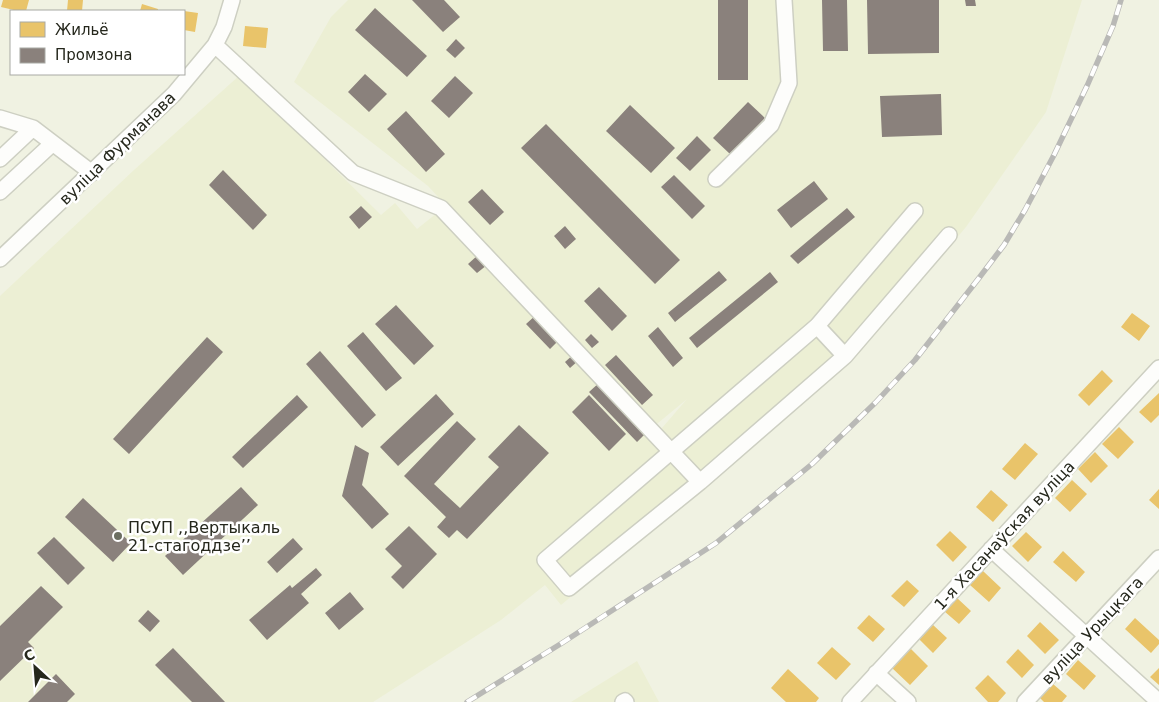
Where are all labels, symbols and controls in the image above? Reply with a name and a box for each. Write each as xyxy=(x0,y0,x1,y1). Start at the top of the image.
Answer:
legend xyxy=(10,10,185,75)
text: Жильё xyxy=(55,21,109,39)
text: Промзона xyxy=(55,46,132,64)
street label: вуліца Фурманава xyxy=(55,88,179,209)
street label: 1-я Хасанаўская вуліца xyxy=(930,457,1078,614)
place label: ПСУП ,,Вертыкаль 21-стагоддзе’’ xyxy=(128,518,280,555)
marker: ПСУП ,,Вертыкаль 21-стагоддзе’’ xyxy=(112,530,124,542)
street label: вуліца Урыцкага xyxy=(1038,572,1147,688)
north arrow xyxy=(10,642,60,692)
text: С xyxy=(21,646,37,665)

